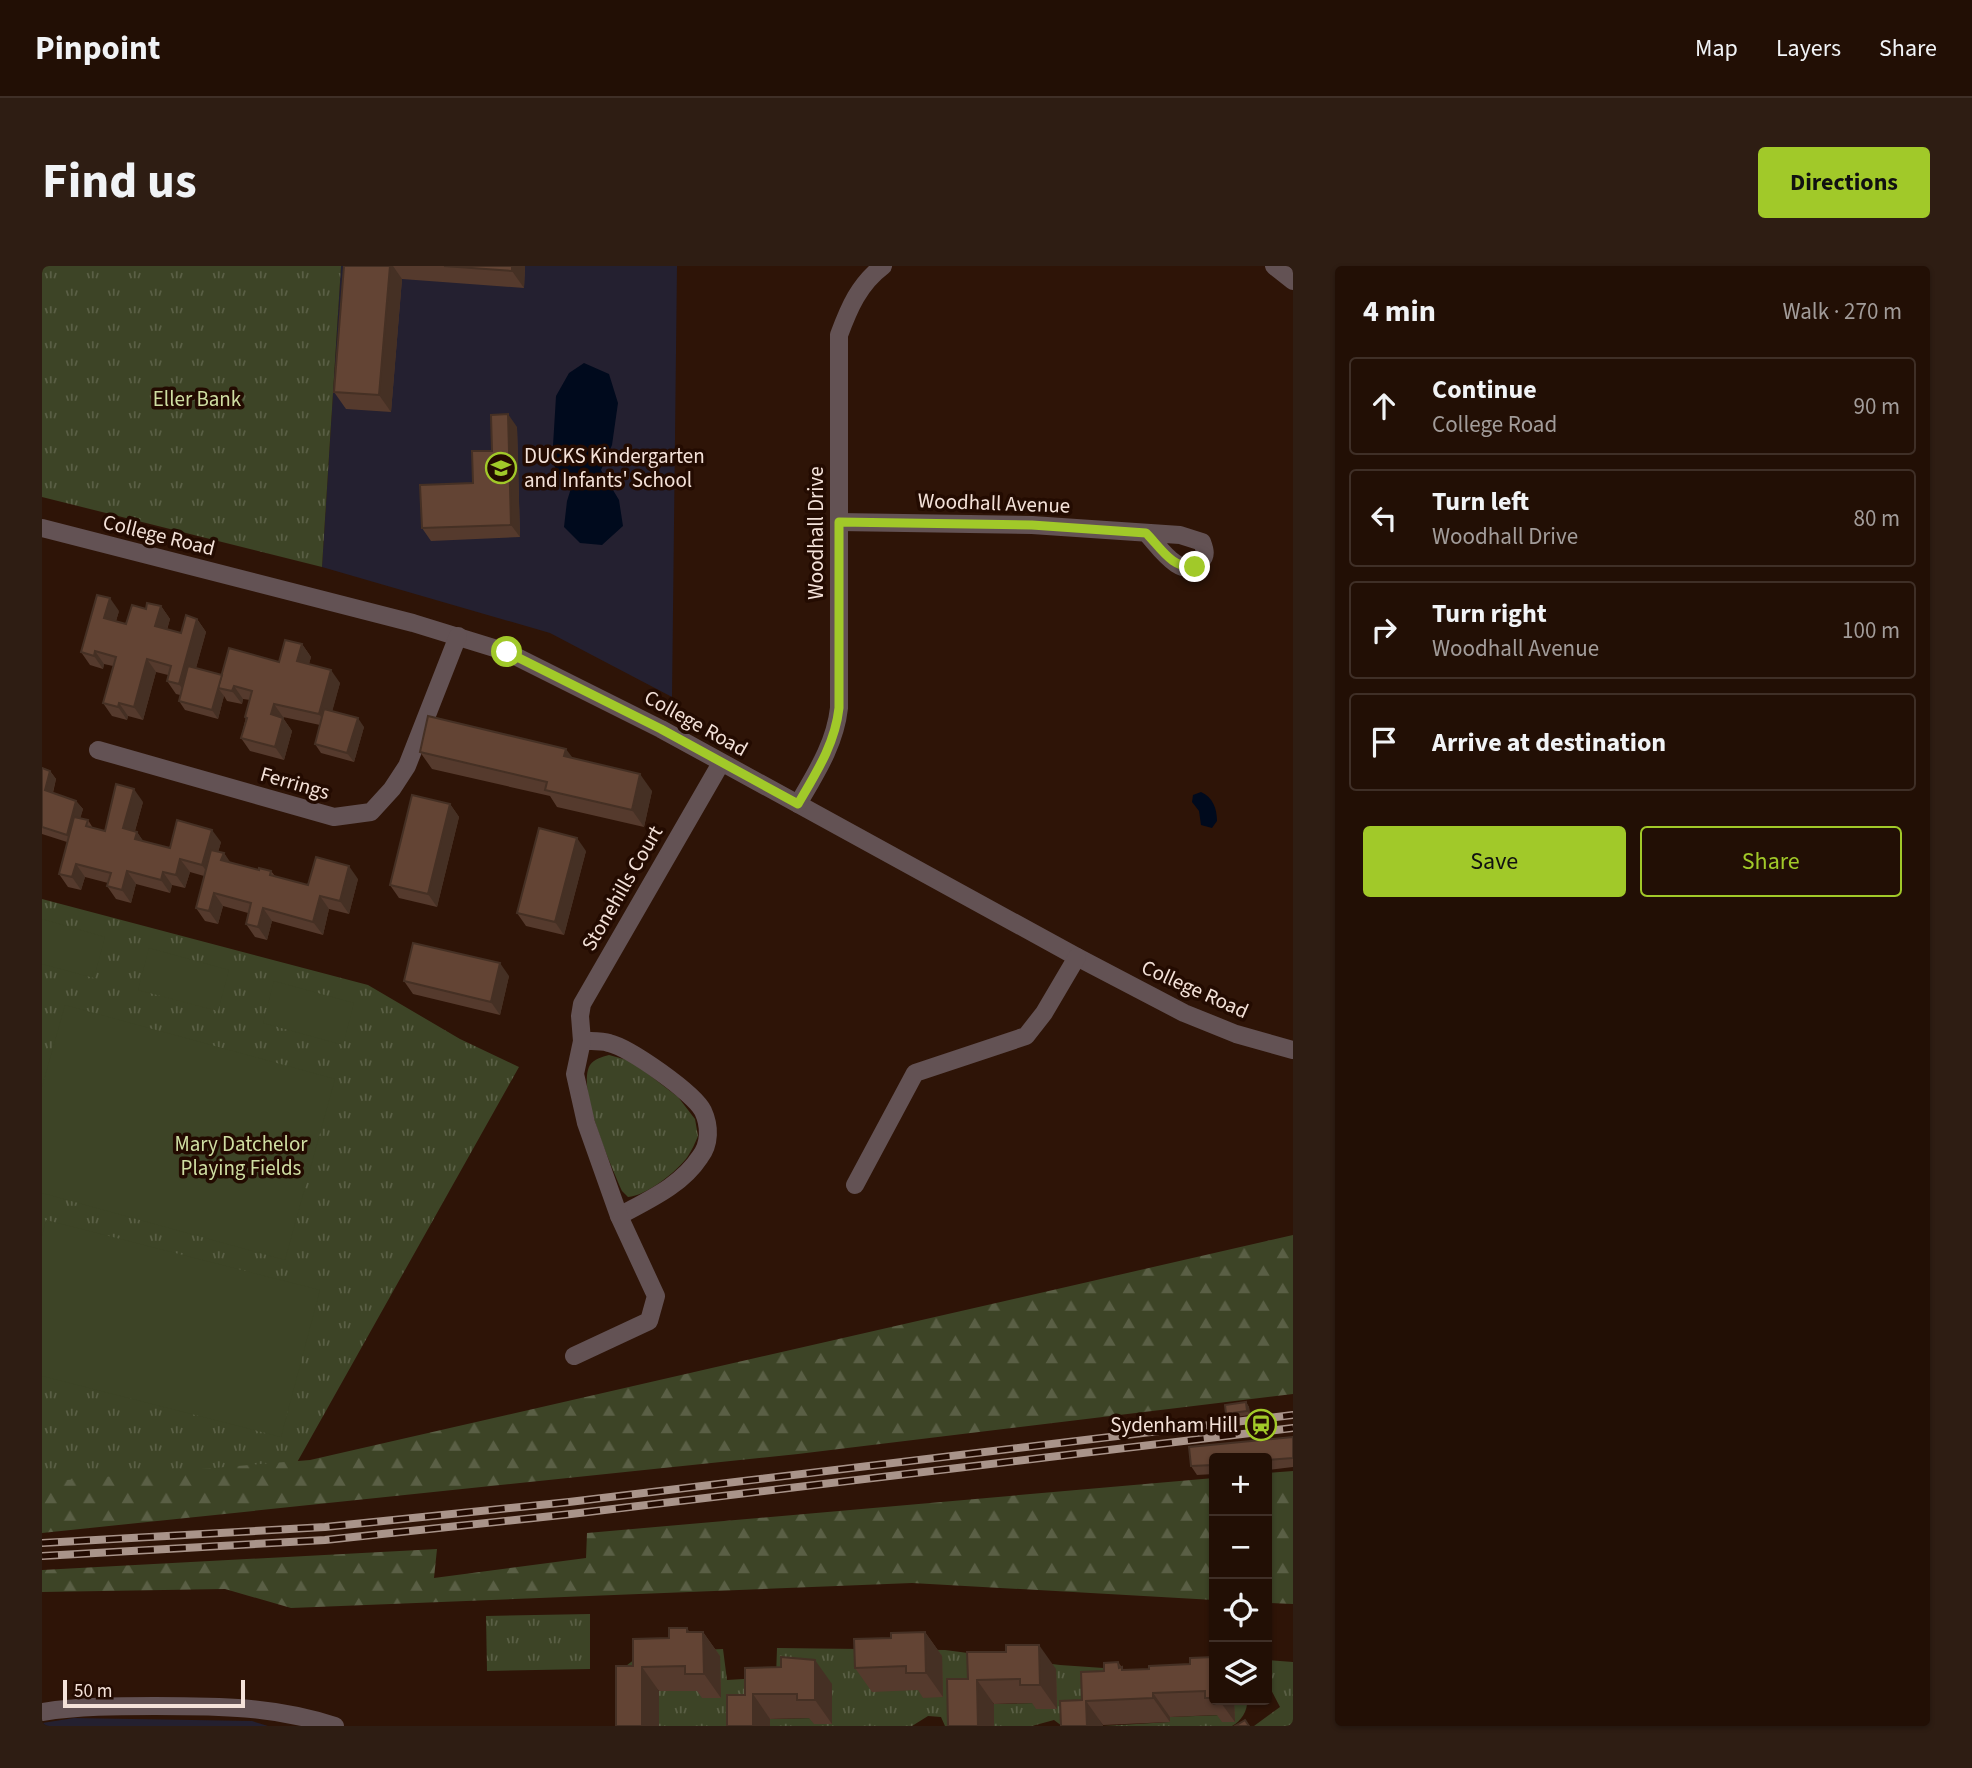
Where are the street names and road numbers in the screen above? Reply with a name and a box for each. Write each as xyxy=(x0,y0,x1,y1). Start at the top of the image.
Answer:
street label: Woodhall Drive xyxy=(801,466,831,600)
street label: Woodhall Avenue xyxy=(917,485,1071,521)
street label: College Road xyxy=(100,507,218,563)
street label: College Road xyxy=(639,682,753,764)
street label: Ferrings xyxy=(257,759,334,807)
street label: Stonehills Court xyxy=(574,820,670,956)
street label: College Road xyxy=(1137,952,1253,1026)

